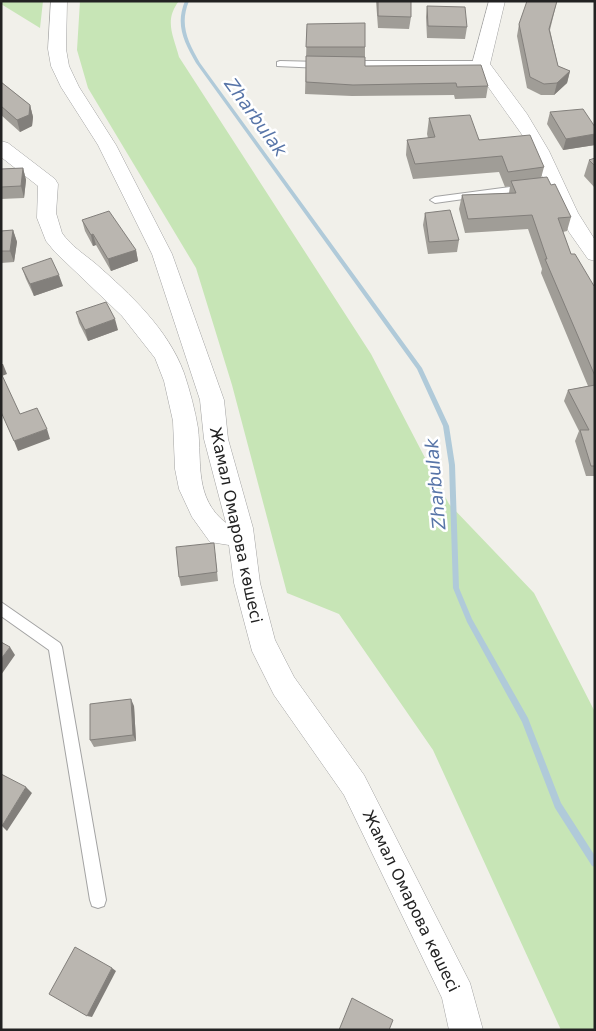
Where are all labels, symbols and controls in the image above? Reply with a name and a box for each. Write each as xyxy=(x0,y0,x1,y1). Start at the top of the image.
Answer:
water label: Zharbulak xyxy=(220,73,292,161)
street label: Жамал Омарова көшесі xyxy=(206,425,266,625)
water label: Zharbulak xyxy=(420,436,450,531)
street label: Жамал Омарова көшесі xyxy=(359,807,463,995)

